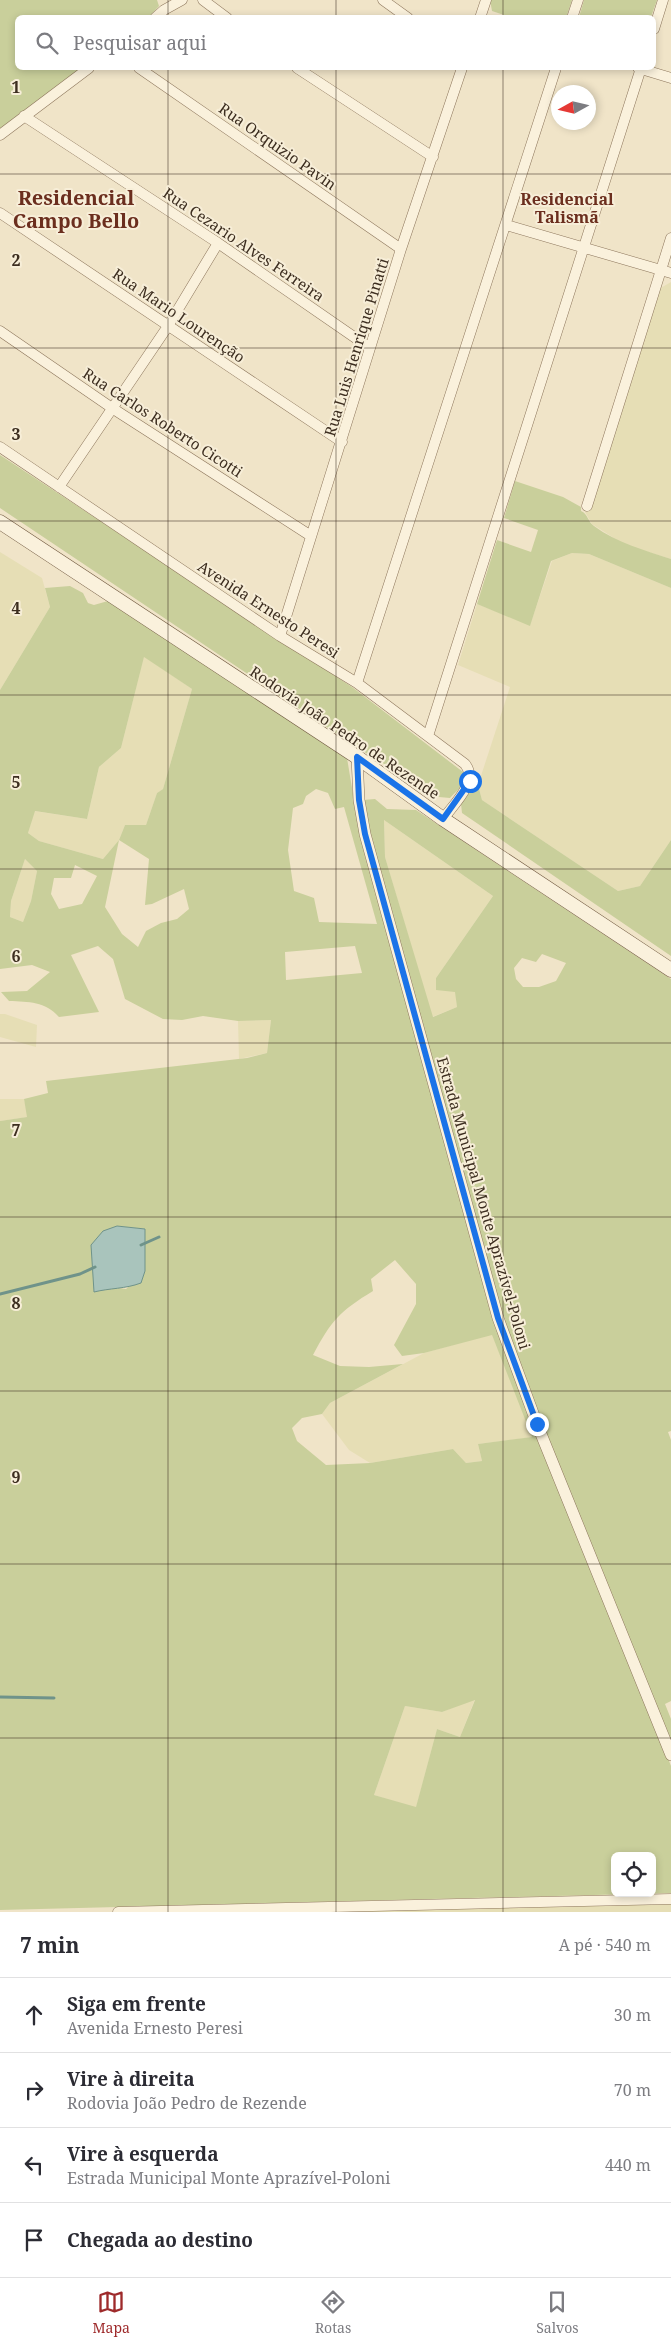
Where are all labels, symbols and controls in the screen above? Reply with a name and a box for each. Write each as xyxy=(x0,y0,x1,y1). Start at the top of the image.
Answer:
search box xyxy=(15,15,656,70)
icon: search xyxy=(33,29,61,57)
text: Pesquisar aqui xyxy=(73,30,207,56)
text: 1 xyxy=(11,76,21,98)
north arrow xyxy=(551,85,596,130)
street label: Rua Orquizio Pavin xyxy=(215,98,341,194)
street label: Rua Cezario Alves Ferreira xyxy=(159,182,329,306)
district label: Residencial Campo Bello xyxy=(13,184,139,234)
district label: Residencial Talismã xyxy=(520,188,614,228)
text: 2 xyxy=(11,249,21,271)
street label: Rua Luis Henrique Pinatti xyxy=(319,255,393,439)
street label: Rua Mario Lourenção xyxy=(109,263,249,367)
street label: Rua Carlos Roberto Cicotti xyxy=(79,363,247,481)
text: 3 xyxy=(11,423,21,445)
street label: Avenida Ernesto Peresi xyxy=(194,556,344,662)
text: 4 xyxy=(11,597,21,619)
street label: Rodovia João Pedro de Rezende xyxy=(246,661,444,803)
route start xyxy=(459,770,482,793)
text: 5 xyxy=(11,771,21,793)
text: 6 xyxy=(11,945,21,967)
street label: Estrada Municipal Monte Aprazível-Poloni xyxy=(433,1055,535,1352)
text: 7 xyxy=(11,1119,21,1141)
text: 8 xyxy=(11,1292,21,1314)
route end xyxy=(526,1413,549,1436)
text: 9 xyxy=(11,1466,21,1488)
map controls xyxy=(611,1852,656,1897)
button: locate xyxy=(611,1852,656,1897)
text: 7 min xyxy=(20,1931,79,1959)
text: A pé · 540 m xyxy=(559,1934,651,1956)
text: Siga em frente xyxy=(67,1991,206,2017)
icon: ahead xyxy=(20,2001,48,2029)
text: 30 m xyxy=(614,2004,651,2026)
text: Avenida Ernesto Peresi xyxy=(67,2017,243,2039)
text: Vire à direita xyxy=(67,2066,195,2092)
icon: right xyxy=(20,2076,48,2104)
text: 70 m xyxy=(614,2079,651,2101)
text: Rodovia João Pedro de Rezende xyxy=(67,2092,307,2114)
text: Vire à esquerda xyxy=(67,2141,219,2167)
icon: left xyxy=(20,2151,48,2179)
text: 440 m xyxy=(605,2154,651,2176)
text: Estrada Municipal Monte Aprazível-Poloni xyxy=(67,2167,390,2189)
icon: arrive xyxy=(20,2226,48,2254)
text: Chegada ao destino xyxy=(67,2227,253,2253)
tab: Mapa xyxy=(92,2288,130,2337)
tab: Rotas xyxy=(315,2288,351,2337)
tab: Salvos xyxy=(536,2288,579,2337)

